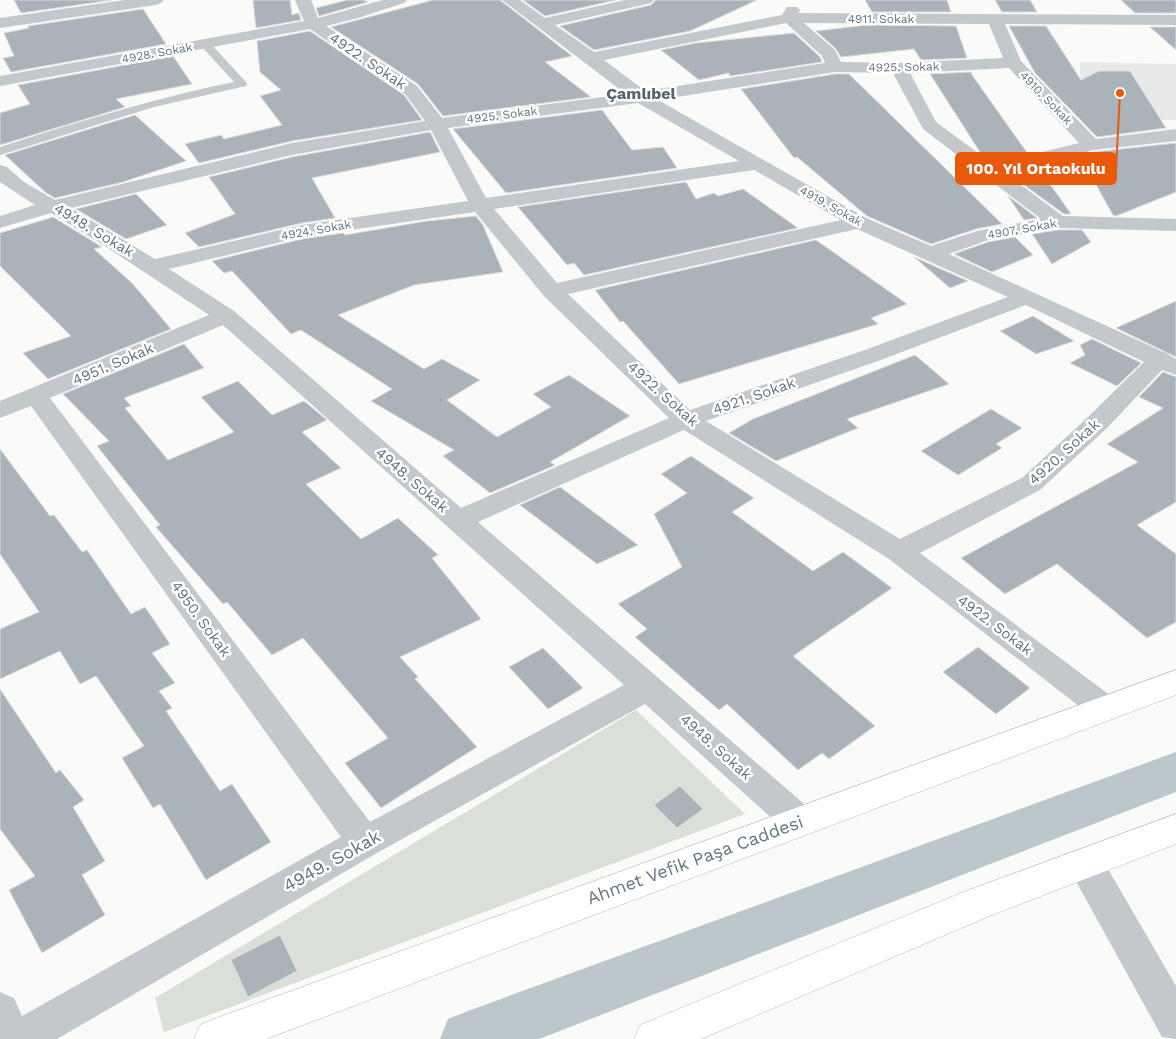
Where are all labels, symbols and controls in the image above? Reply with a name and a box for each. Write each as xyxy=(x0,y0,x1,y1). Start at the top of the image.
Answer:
street label: 4911. Sokak xyxy=(848,12,914,26)
street label: 4922. Sokak xyxy=(326,29,410,94)
street label: 4928. Sokak xyxy=(121,40,194,66)
street label: 4925. Sokak xyxy=(868,59,940,75)
street label: 4910. Sokak xyxy=(1017,68,1075,128)
district label: Çamlıbel xyxy=(606,84,677,103)
street label: 4925. Sokak xyxy=(466,104,538,126)
callout: 100. Yıl Ortaokulu xyxy=(956,153,1116,184)
text: 100. Yıl Ortaokulu xyxy=(966,159,1106,178)
street label: 4919. Sokak xyxy=(797,183,865,229)
street label: 4948. Sokak xyxy=(51,199,138,261)
street label: 4907. Sokak xyxy=(986,216,1058,242)
street label: 4924. Sokak xyxy=(280,217,352,243)
street label: 4951. Sokak xyxy=(70,339,157,389)
street label: 4922. Sokak xyxy=(624,358,702,431)
street label: 4921. Sokak xyxy=(710,373,798,419)
street label: 4920. Sokak xyxy=(1025,415,1104,489)
street label: 4948. Sokak xyxy=(372,444,452,517)
street label: 4950. Sokak xyxy=(168,578,235,661)
street label: 4922. Sokak xyxy=(954,591,1036,659)
street label: 4948. Sokak xyxy=(677,710,756,784)
street label: Ahmet Vefik Paşa Caddesi xyxy=(584,811,806,908)
street label: 4949. Sokak xyxy=(280,825,384,896)

